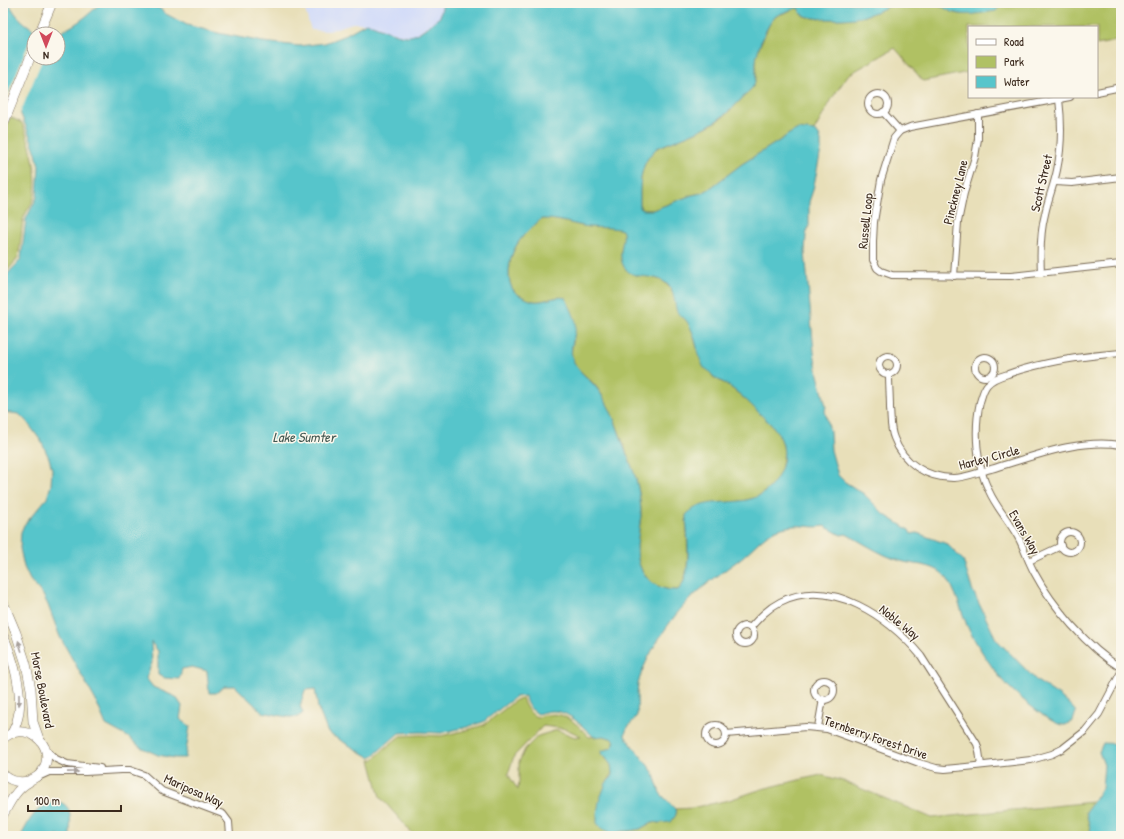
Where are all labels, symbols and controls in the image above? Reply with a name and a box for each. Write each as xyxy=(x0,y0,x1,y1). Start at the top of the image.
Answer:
north arrow xyxy=(26,26,66,66)
legend xyxy=(968,26,1098,98)
text: Road xyxy=(1004,33,1024,50)
text: N xyxy=(43,49,49,63)
text: Park xyxy=(1004,53,1024,70)
text: Water xyxy=(1004,73,1030,90)
street label: Scott Street xyxy=(1026,152,1056,214)
street label: Pinckney Lane xyxy=(938,158,972,226)
street label: Russell Loop xyxy=(853,192,877,250)
water label: Lake Sumter xyxy=(273,427,337,446)
street label: Harley Circle xyxy=(957,440,1021,474)
street label: Evans Way xyxy=(1005,506,1045,558)
street label: Noble Way xyxy=(876,600,925,644)
one-way arrow xyxy=(17,640,23,652)
street label: Morse Boulevard xyxy=(27,650,59,730)
one-way arrow xyxy=(16,694,22,707)
street label: Ternberry Forest Drive xyxy=(822,711,930,763)
one-way arrow xyxy=(67,769,80,775)
street label: Mariposa Way xyxy=(161,769,227,811)
scale bar xyxy=(28,787,121,813)
text: 100 m xyxy=(34,792,60,809)

